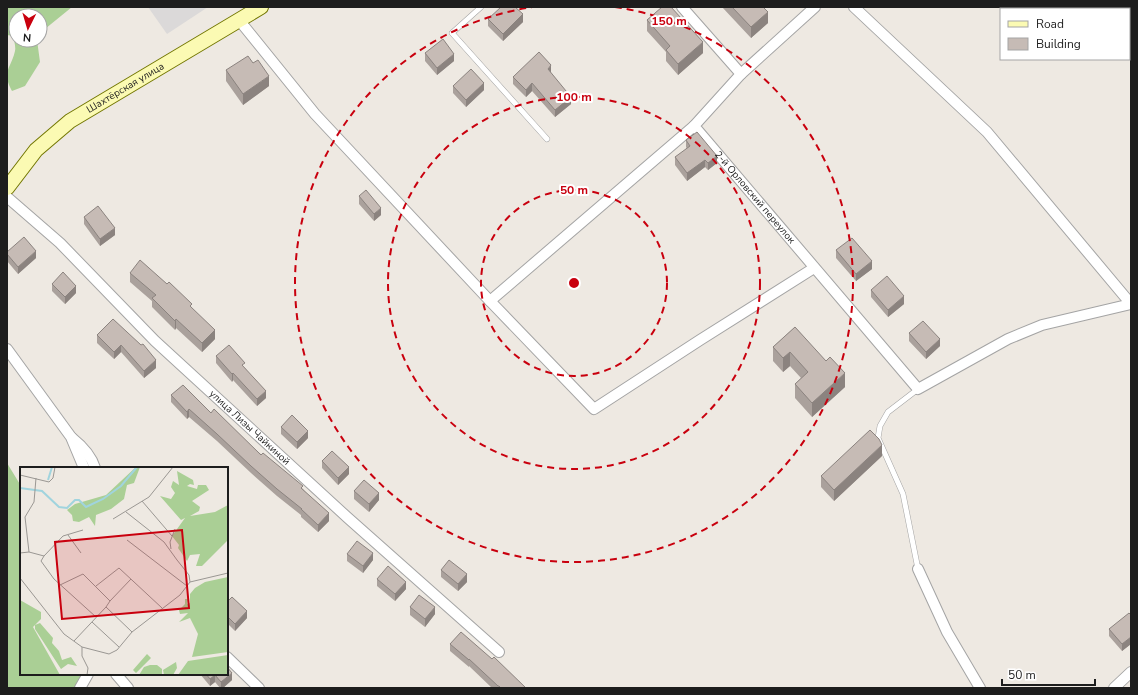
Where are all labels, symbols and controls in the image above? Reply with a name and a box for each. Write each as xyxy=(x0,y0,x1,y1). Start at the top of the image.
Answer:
north arrow xyxy=(8,8,48,48)
legend xyxy=(1000,8,1130,60)
text: 150 m xyxy=(651,13,687,29)
text: Road xyxy=(1036,16,1064,32)
text: N xyxy=(22,30,32,45)
text: Building xyxy=(1036,36,1081,52)
street label: Шахтёрская улица xyxy=(84,59,167,117)
text: 100 m xyxy=(556,89,592,105)
street label: 2-й Орловский переулок xyxy=(711,148,799,247)
text: 50 m xyxy=(560,182,588,198)
centre of rings xyxy=(567,276,581,290)
street label: улица Лизы Чайкиной xyxy=(206,387,293,469)
inset map xyxy=(20,467,228,675)
scale bar xyxy=(1002,661,1095,687)
text: 50 m xyxy=(1008,667,1036,683)

